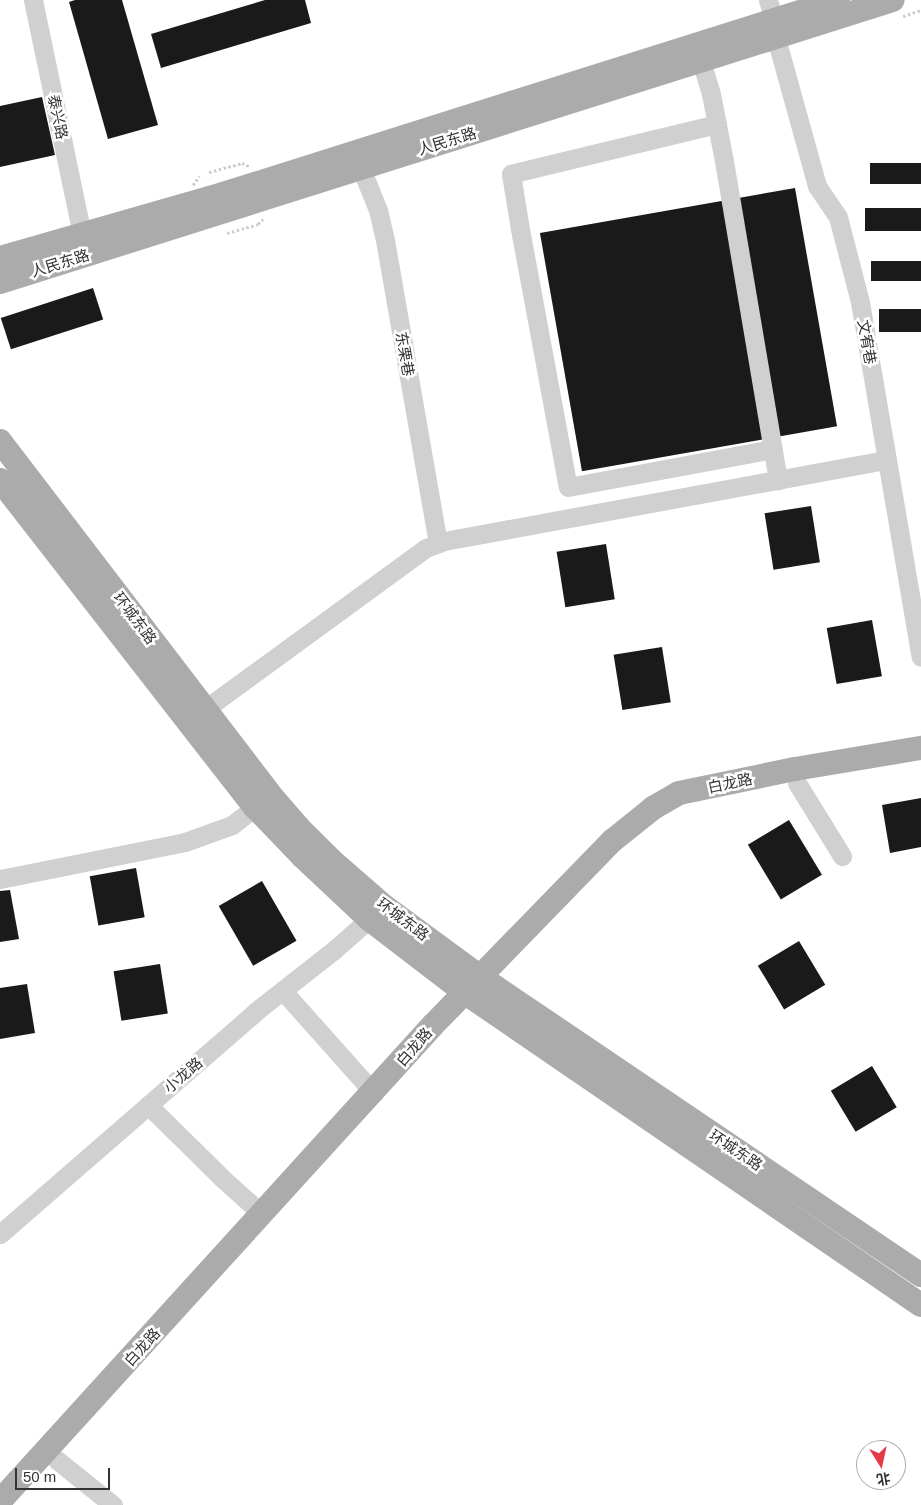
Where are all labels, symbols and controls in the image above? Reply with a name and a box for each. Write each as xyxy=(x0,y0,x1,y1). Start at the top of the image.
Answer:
street label: 泰兴路 xyxy=(45,93,71,141)
street label: 人民东路 xyxy=(416,124,478,158)
street label: 人民东路 xyxy=(29,246,91,280)
street label: 文宥巷 xyxy=(854,318,880,366)
street label: 东栗巷 xyxy=(392,330,418,378)
street label: 环城东路 xyxy=(110,589,160,647)
street label: 白龙路 xyxy=(706,770,754,796)
street label: 环城东路 xyxy=(374,894,432,944)
street label: 白龙路 xyxy=(392,1024,436,1070)
street label: 小龙路 xyxy=(160,1053,206,1097)
street label: 环城东路 xyxy=(706,1126,766,1174)
street label: 白龙路 xyxy=(120,1324,164,1370)
north arrow xyxy=(856,1440,906,1490)
scale bar xyxy=(18,1458,112,1490)
text: 50 m xyxy=(23,1468,56,1485)
text: 北 xyxy=(875,1470,892,1488)

